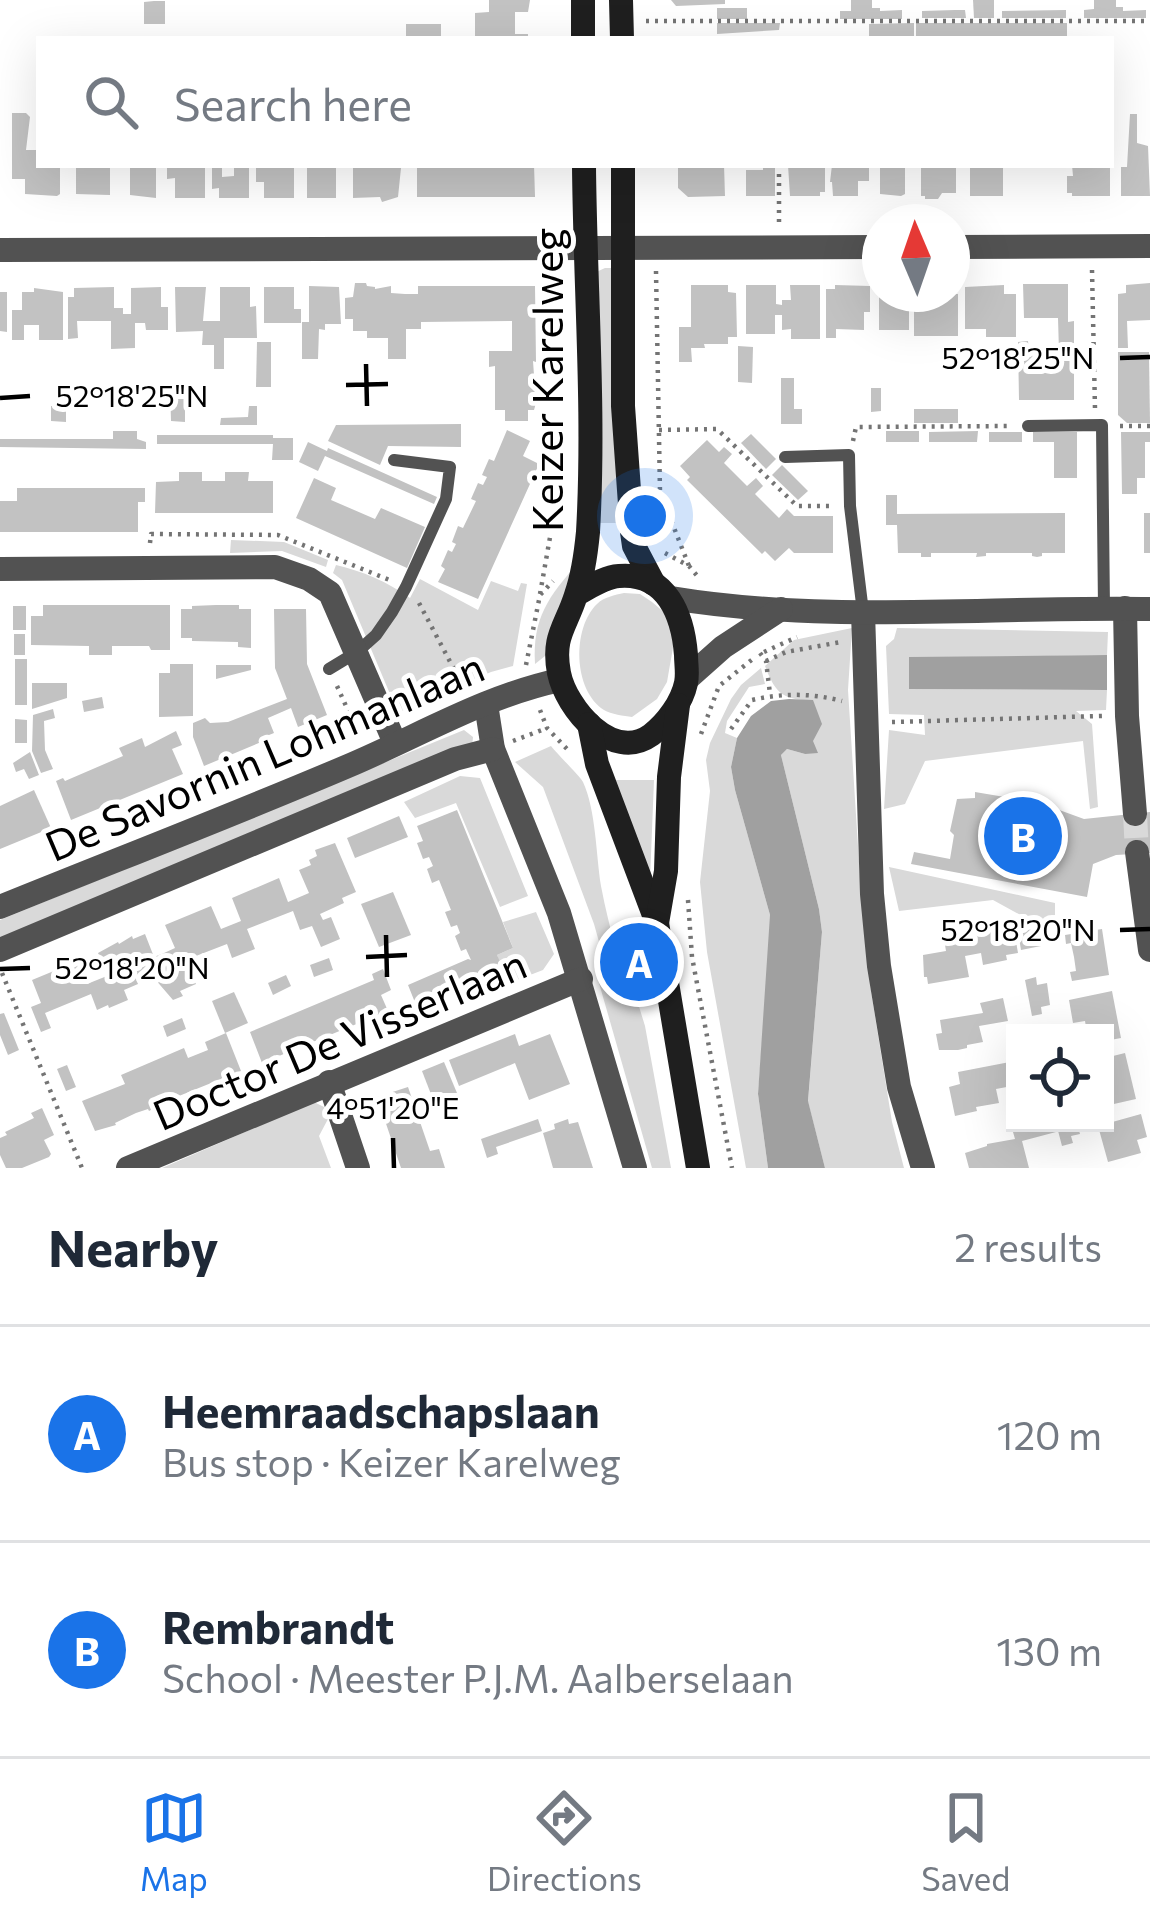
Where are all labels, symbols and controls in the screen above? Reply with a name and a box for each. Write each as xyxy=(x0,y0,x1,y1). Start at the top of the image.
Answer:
search box xyxy=(36,36,1114,168)
icon: search xyxy=(78,69,144,135)
text: Search here xyxy=(174,75,412,130)
north arrow xyxy=(862,204,970,312)
street label: Keizer Karelweg xyxy=(520,228,572,532)
text: 52°18'25"N xyxy=(942,338,1094,375)
text: 52°18'25"N xyxy=(56,376,208,413)
your location xyxy=(615,486,675,546)
street label: De Savornin Lohmanlaan xyxy=(37,639,491,871)
pin: B xyxy=(984,791,1062,881)
text: 52°18'20"N xyxy=(940,910,1096,947)
pin: A xyxy=(600,917,678,1007)
street label: Doctor De Visserlaan xyxy=(145,936,533,1140)
text: 52°18'20"N xyxy=(54,948,210,985)
map controls xyxy=(1006,1024,1114,1132)
button: locate xyxy=(1006,1024,1114,1132)
text: 4°51'20"E xyxy=(326,1088,460,1125)
text: Nearby xyxy=(48,1215,218,1278)
text: 2 results xyxy=(954,1222,1102,1270)
text: Heemraadschapslaan xyxy=(162,1382,600,1437)
text: A xyxy=(73,1410,101,1458)
text: 120 m xyxy=(997,1410,1102,1458)
text: Bus stop · Keizer Karelweg xyxy=(162,1437,621,1485)
text: Rembrandt xyxy=(162,1598,394,1653)
text: B xyxy=(74,1626,100,1674)
text: 130 m xyxy=(996,1626,1102,1674)
text: School · Meester P.J.M. Aalberselaan xyxy=(162,1653,794,1701)
tab: Map xyxy=(140,1785,208,1898)
tab: Directions xyxy=(487,1785,642,1898)
tab: Saved xyxy=(921,1785,1010,1898)

